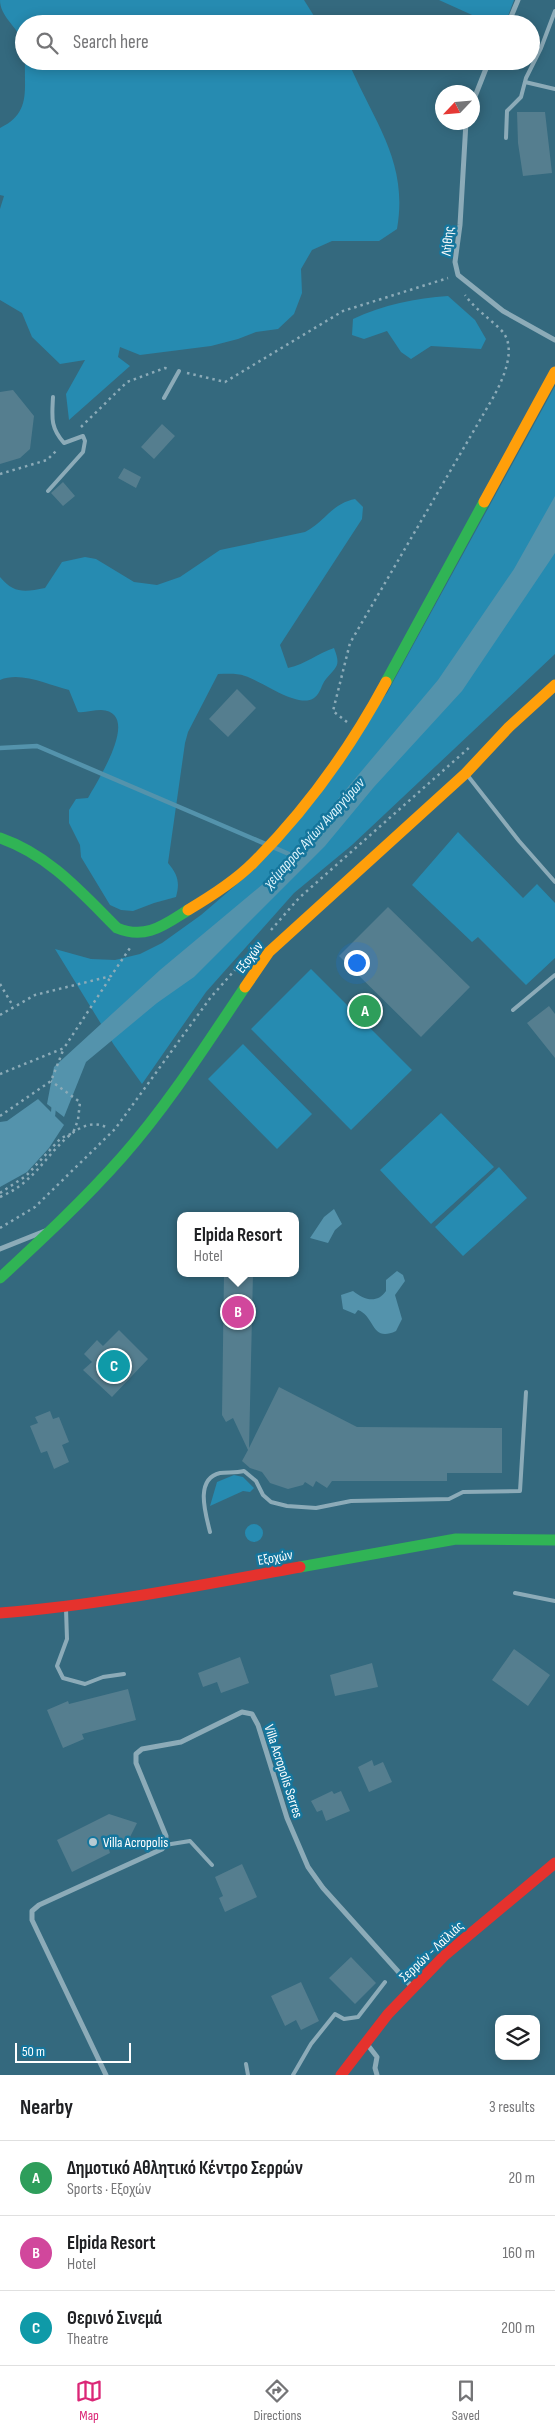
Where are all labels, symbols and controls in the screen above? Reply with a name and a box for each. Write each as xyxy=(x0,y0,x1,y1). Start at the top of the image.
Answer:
search box xyxy=(15,15,540,70)
icon: search xyxy=(33,29,61,57)
text: Search here xyxy=(73,31,149,54)
north arrow xyxy=(435,85,480,130)
street label: Λήθης xyxy=(437,225,458,258)
water label: χείμαρρος Αγίων Αναργύρων xyxy=(259,773,370,893)
street label: Εξοχών xyxy=(232,938,267,976)
your location xyxy=(344,950,370,976)
pin: A xyxy=(349,992,381,1030)
popup xyxy=(177,1212,299,1277)
text: Elpida Resort xyxy=(194,1224,282,1247)
text: Hotel xyxy=(194,1247,223,1266)
pin: B xyxy=(222,1293,254,1331)
pin: C xyxy=(98,1347,130,1385)
street label: Εξοχών xyxy=(256,1546,294,1569)
street label: Villa Acropolis Serres xyxy=(260,1722,307,1820)
place label: Villa Acropolis xyxy=(103,1834,168,1851)
marker: Villa Acropolis xyxy=(87,1836,99,1848)
street label: Σερρών - Λαϊλιάς xyxy=(396,1917,467,1985)
map controls xyxy=(495,2015,540,2060)
button: layers xyxy=(495,2015,540,2060)
scale bar xyxy=(15,2040,131,2063)
text: 50 m xyxy=(22,2043,45,2060)
text: Nearby xyxy=(20,2095,73,2120)
text: 3 results xyxy=(489,2098,535,2117)
text: Δημοτικό Αθλητικό Κέντρο Σερρών xyxy=(67,2157,303,2180)
text: A xyxy=(32,2169,40,2188)
text: 20 m xyxy=(508,2169,535,2188)
text: Sports · Εξοχών xyxy=(67,2180,151,2199)
text: Elpida Resort xyxy=(67,2232,155,2255)
text: B xyxy=(32,2244,40,2263)
text: 160 m xyxy=(502,2244,535,2263)
text: Hotel xyxy=(67,2255,96,2274)
text: Θερινό Σινεμά xyxy=(67,2307,162,2330)
text: C xyxy=(32,2319,40,2338)
text: 200 m xyxy=(501,2319,535,2338)
text: Theatre xyxy=(67,2330,108,2349)
tab: Map xyxy=(75,2377,103,2424)
tab: Directions xyxy=(253,2377,302,2424)
tab: Saved xyxy=(452,2377,480,2424)

